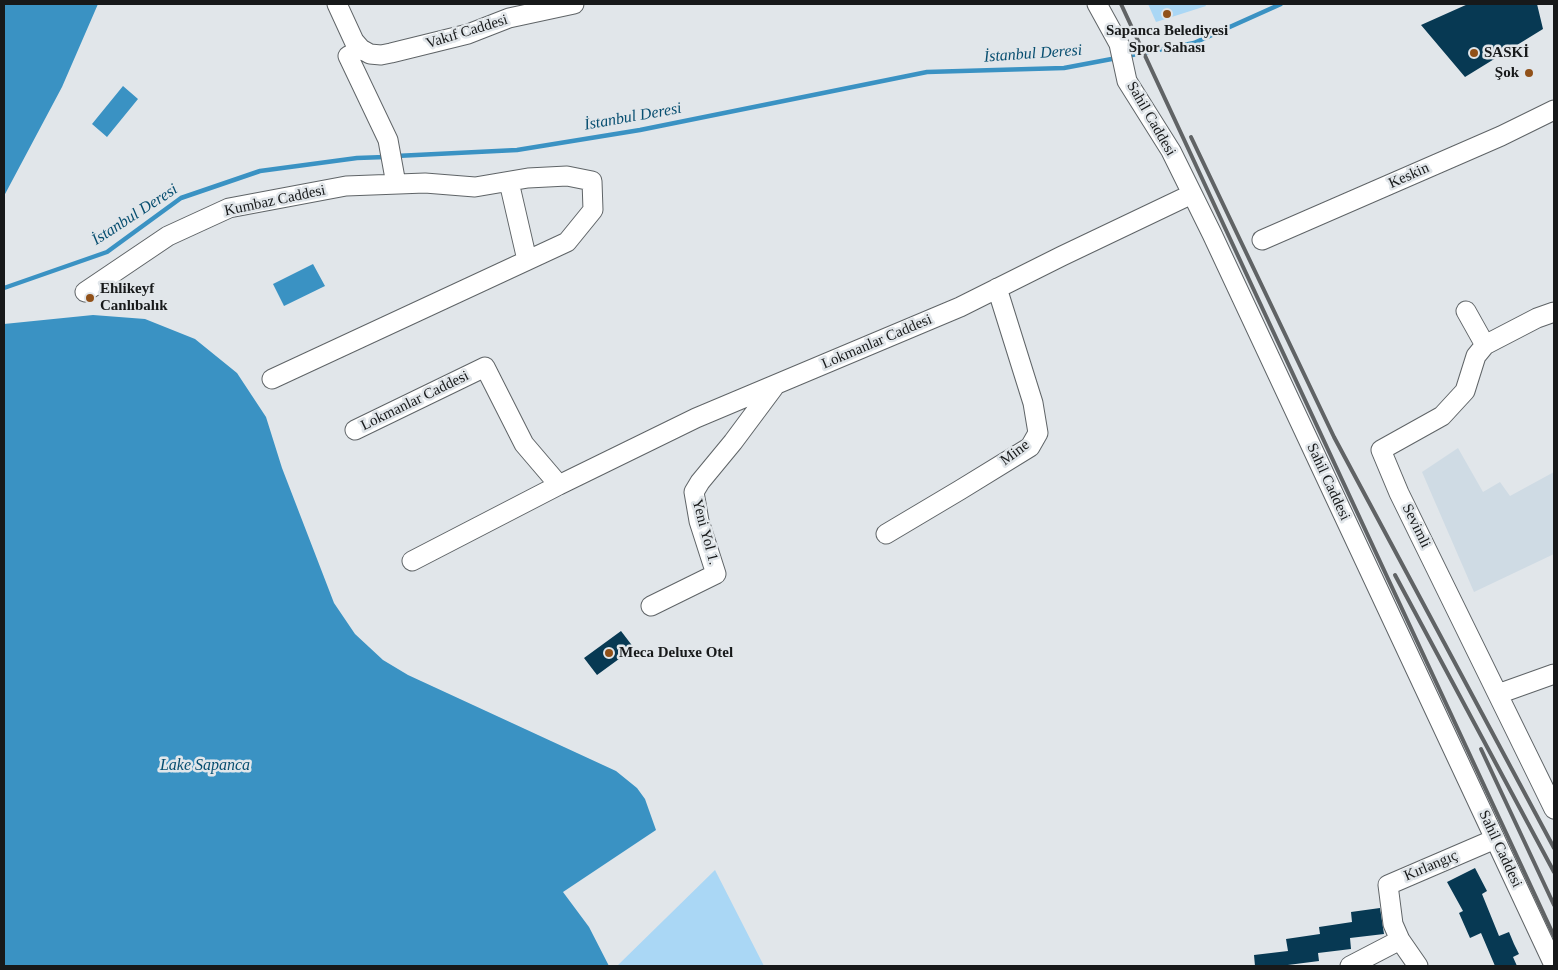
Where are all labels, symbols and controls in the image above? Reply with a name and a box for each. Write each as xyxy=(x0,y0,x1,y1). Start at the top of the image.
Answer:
marker: Sapanca Belediyesi Spor Sahası xyxy=(1161,8,1173,20)
street label: Vakıf Caddesi xyxy=(424,11,510,53)
place label: Sapanca Belediyesi Spor Sahası xyxy=(1106,22,1228,57)
water label: İstanbul Deresi xyxy=(983,41,1083,67)
place label: SASKİ xyxy=(1484,44,1529,62)
marker: SASKİ xyxy=(1468,47,1480,59)
place label: Şok xyxy=(1495,64,1519,82)
marker: Şok xyxy=(1523,67,1535,79)
street label: Sahil Caddesi xyxy=(1122,79,1180,159)
water label: İstanbul Deresi xyxy=(583,99,683,135)
street label: Keskin xyxy=(1386,159,1432,193)
water label: İstanbul Deresi xyxy=(88,180,182,250)
street label: Kumbaz Caddesi xyxy=(223,182,327,220)
place label: Ehlikeyf Canlıbalık xyxy=(100,280,168,315)
marker: Ehlikeyf Canlıbalık xyxy=(84,292,96,304)
street label: Lokmanlar Caddesi xyxy=(819,311,935,373)
street label: Lokmanlar Caddesi xyxy=(358,367,472,435)
street label: Mine xyxy=(997,436,1033,470)
street label: Sahil Caddesi xyxy=(1302,441,1354,523)
street label: Yeni Yol 1. xyxy=(688,497,722,567)
street label: Sevimli xyxy=(1398,501,1434,551)
place label: Meca Deluxe Otel xyxy=(619,644,733,662)
marker: Meca Deluxe Otel xyxy=(603,647,615,659)
water label: Lake Sapanca xyxy=(160,756,250,776)
street label: Sahil Caddesi xyxy=(1474,808,1526,890)
street label: Kırlangıç xyxy=(1401,847,1461,885)

